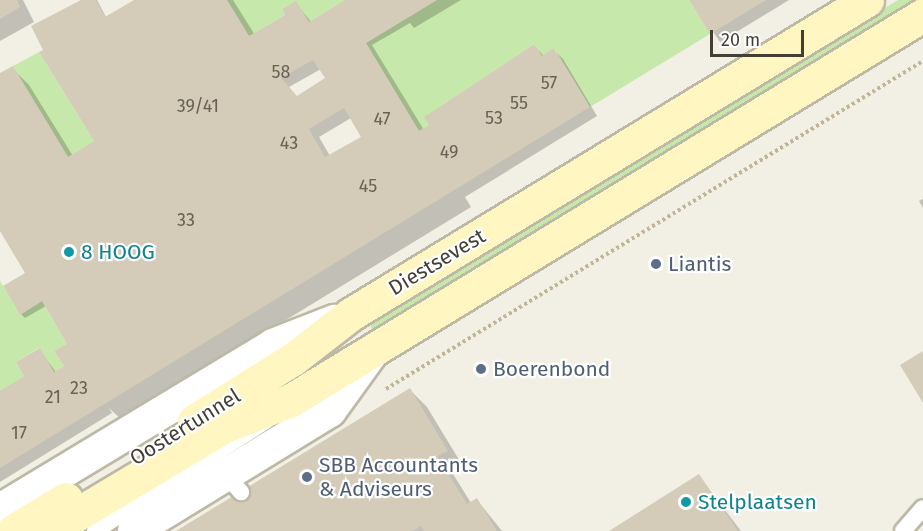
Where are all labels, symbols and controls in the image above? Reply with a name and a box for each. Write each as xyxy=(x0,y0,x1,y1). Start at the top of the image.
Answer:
scale bar xyxy=(713,18,808,56)
text: 20 m xyxy=(721,29,760,51)
house number: 58 xyxy=(272,61,290,83)
house number: 57 xyxy=(541,72,557,94)
house number: 55 xyxy=(510,92,528,114)
house number: 39/41 xyxy=(177,95,219,117)
house number: 53 xyxy=(485,107,503,129)
house number: 47 xyxy=(373,108,391,130)
house number: 43 xyxy=(280,132,298,154)
house number: 49 xyxy=(440,141,458,163)
house number: 45 xyxy=(359,175,377,197)
house number: 33 xyxy=(177,209,195,231)
street label: Diestsevest xyxy=(384,223,490,301)
place label: 8 HOOG xyxy=(81,239,155,265)
marker: 8 HOOG xyxy=(62,245,76,259)
place label: Liantis xyxy=(668,251,731,277)
marker: Liantis xyxy=(649,257,663,271)
place label: Boerenbond xyxy=(493,356,610,382)
marker: Boerenbond xyxy=(474,362,488,376)
house number: 23 xyxy=(70,377,88,399)
street label: Oostertunnel xyxy=(125,383,245,471)
house number: 21 xyxy=(45,386,61,408)
house number: 17 xyxy=(11,422,27,444)
place label: SBB Accountants & Adviseurs xyxy=(319,452,478,502)
marker: SBB Accountants & Adviseurs xyxy=(300,470,314,484)
place label: Stelplaatsen xyxy=(698,489,817,515)
marker: Stelplaatsen xyxy=(679,495,693,509)

